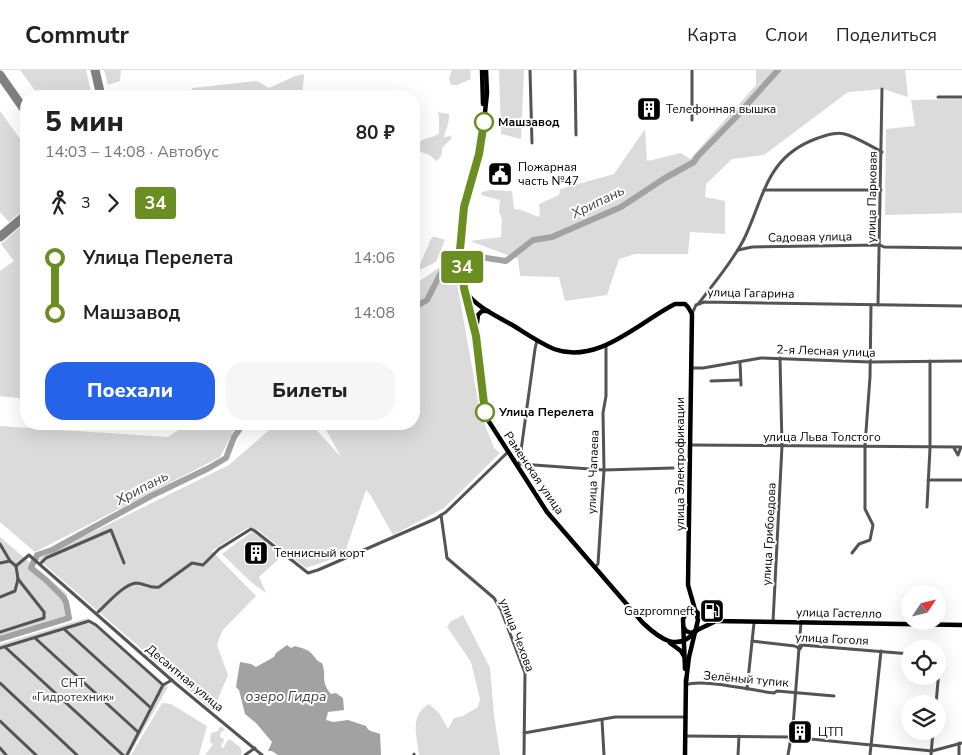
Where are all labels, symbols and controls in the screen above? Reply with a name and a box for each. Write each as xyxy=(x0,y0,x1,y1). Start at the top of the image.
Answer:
text: Commutr xyxy=(25,19,129,51)
text: Карта xyxy=(687,23,737,47)
text: Слои xyxy=(765,23,808,47)
text: Поделиться xyxy=(836,23,937,47)
building icon: Телефонная вышка xyxy=(636,96,662,122)
place label: Телефонная вышка xyxy=(666,101,776,117)
text: 5 мин xyxy=(45,103,124,141)
marker: Машзавод xyxy=(474,112,494,132)
place label: Машзавод xyxy=(498,114,560,130)
text: 80 ₽ xyxy=(356,120,395,146)
text: 14:03 – 14:08 · Автобус xyxy=(45,141,219,163)
street label: улица Парковая xyxy=(863,151,881,243)
place label: Пожарная часть №47 xyxy=(518,159,579,189)
public building icon: Пожарная часть №47 xyxy=(487,161,513,187)
water label: Хрипань xyxy=(567,181,628,223)
icon: walk xyxy=(45,189,73,217)
icon: forward xyxy=(99,189,127,217)
text: 34 xyxy=(145,191,166,215)
text: 3 xyxy=(81,192,91,214)
street label: Садовая улица xyxy=(768,228,852,246)
text: Улица Перелета xyxy=(83,245,233,271)
text: 14:06 xyxy=(353,247,395,269)
line badge: 34 xyxy=(440,251,484,283)
text: 34 xyxy=(451,255,473,279)
street label: улица Гагарина xyxy=(707,284,795,302)
text: Машзавод xyxy=(83,300,180,326)
text: 14:08 xyxy=(353,302,395,324)
street label: 2-я Лесная улица xyxy=(776,341,876,361)
button: Поехали xyxy=(45,362,215,420)
button: Билеты xyxy=(225,362,395,420)
street label: улица Электрофикации xyxy=(672,397,688,531)
marker: Улица Перелета xyxy=(475,402,495,422)
place label: Улица Перелета xyxy=(498,404,594,420)
street label: Раменская улица xyxy=(500,428,568,518)
street label: улица Льва Толстого xyxy=(763,429,881,445)
street label: улица Чапаева xyxy=(584,430,602,514)
water label: Хрипань xyxy=(111,466,172,510)
street label: улица Грибоедова xyxy=(758,482,780,586)
building icon: Теннисный корт xyxy=(243,540,269,566)
place label: Теннисный корт xyxy=(274,545,366,561)
north arrow xyxy=(901,585,946,630)
map controls xyxy=(901,585,946,740)
street label: улица Чехова xyxy=(496,596,538,674)
fuel station icon: Gazpromneft xyxy=(699,598,725,624)
place label: Gazpromneft xyxy=(624,603,695,619)
street label: улица Гастелло xyxy=(796,604,882,622)
street label: улица Гоголя xyxy=(795,629,869,649)
button: locate xyxy=(901,640,946,685)
street label: Десантная улица xyxy=(143,641,227,715)
street label: Зелёный тупик xyxy=(703,667,790,691)
park label: СНТ «Гидротехник» xyxy=(32,675,114,705)
water label: озеро Гидра xyxy=(245,687,327,706)
button: layers xyxy=(901,695,946,740)
building icon: ЦТП xyxy=(787,719,813,745)
place label: ЦТП xyxy=(818,724,843,740)

